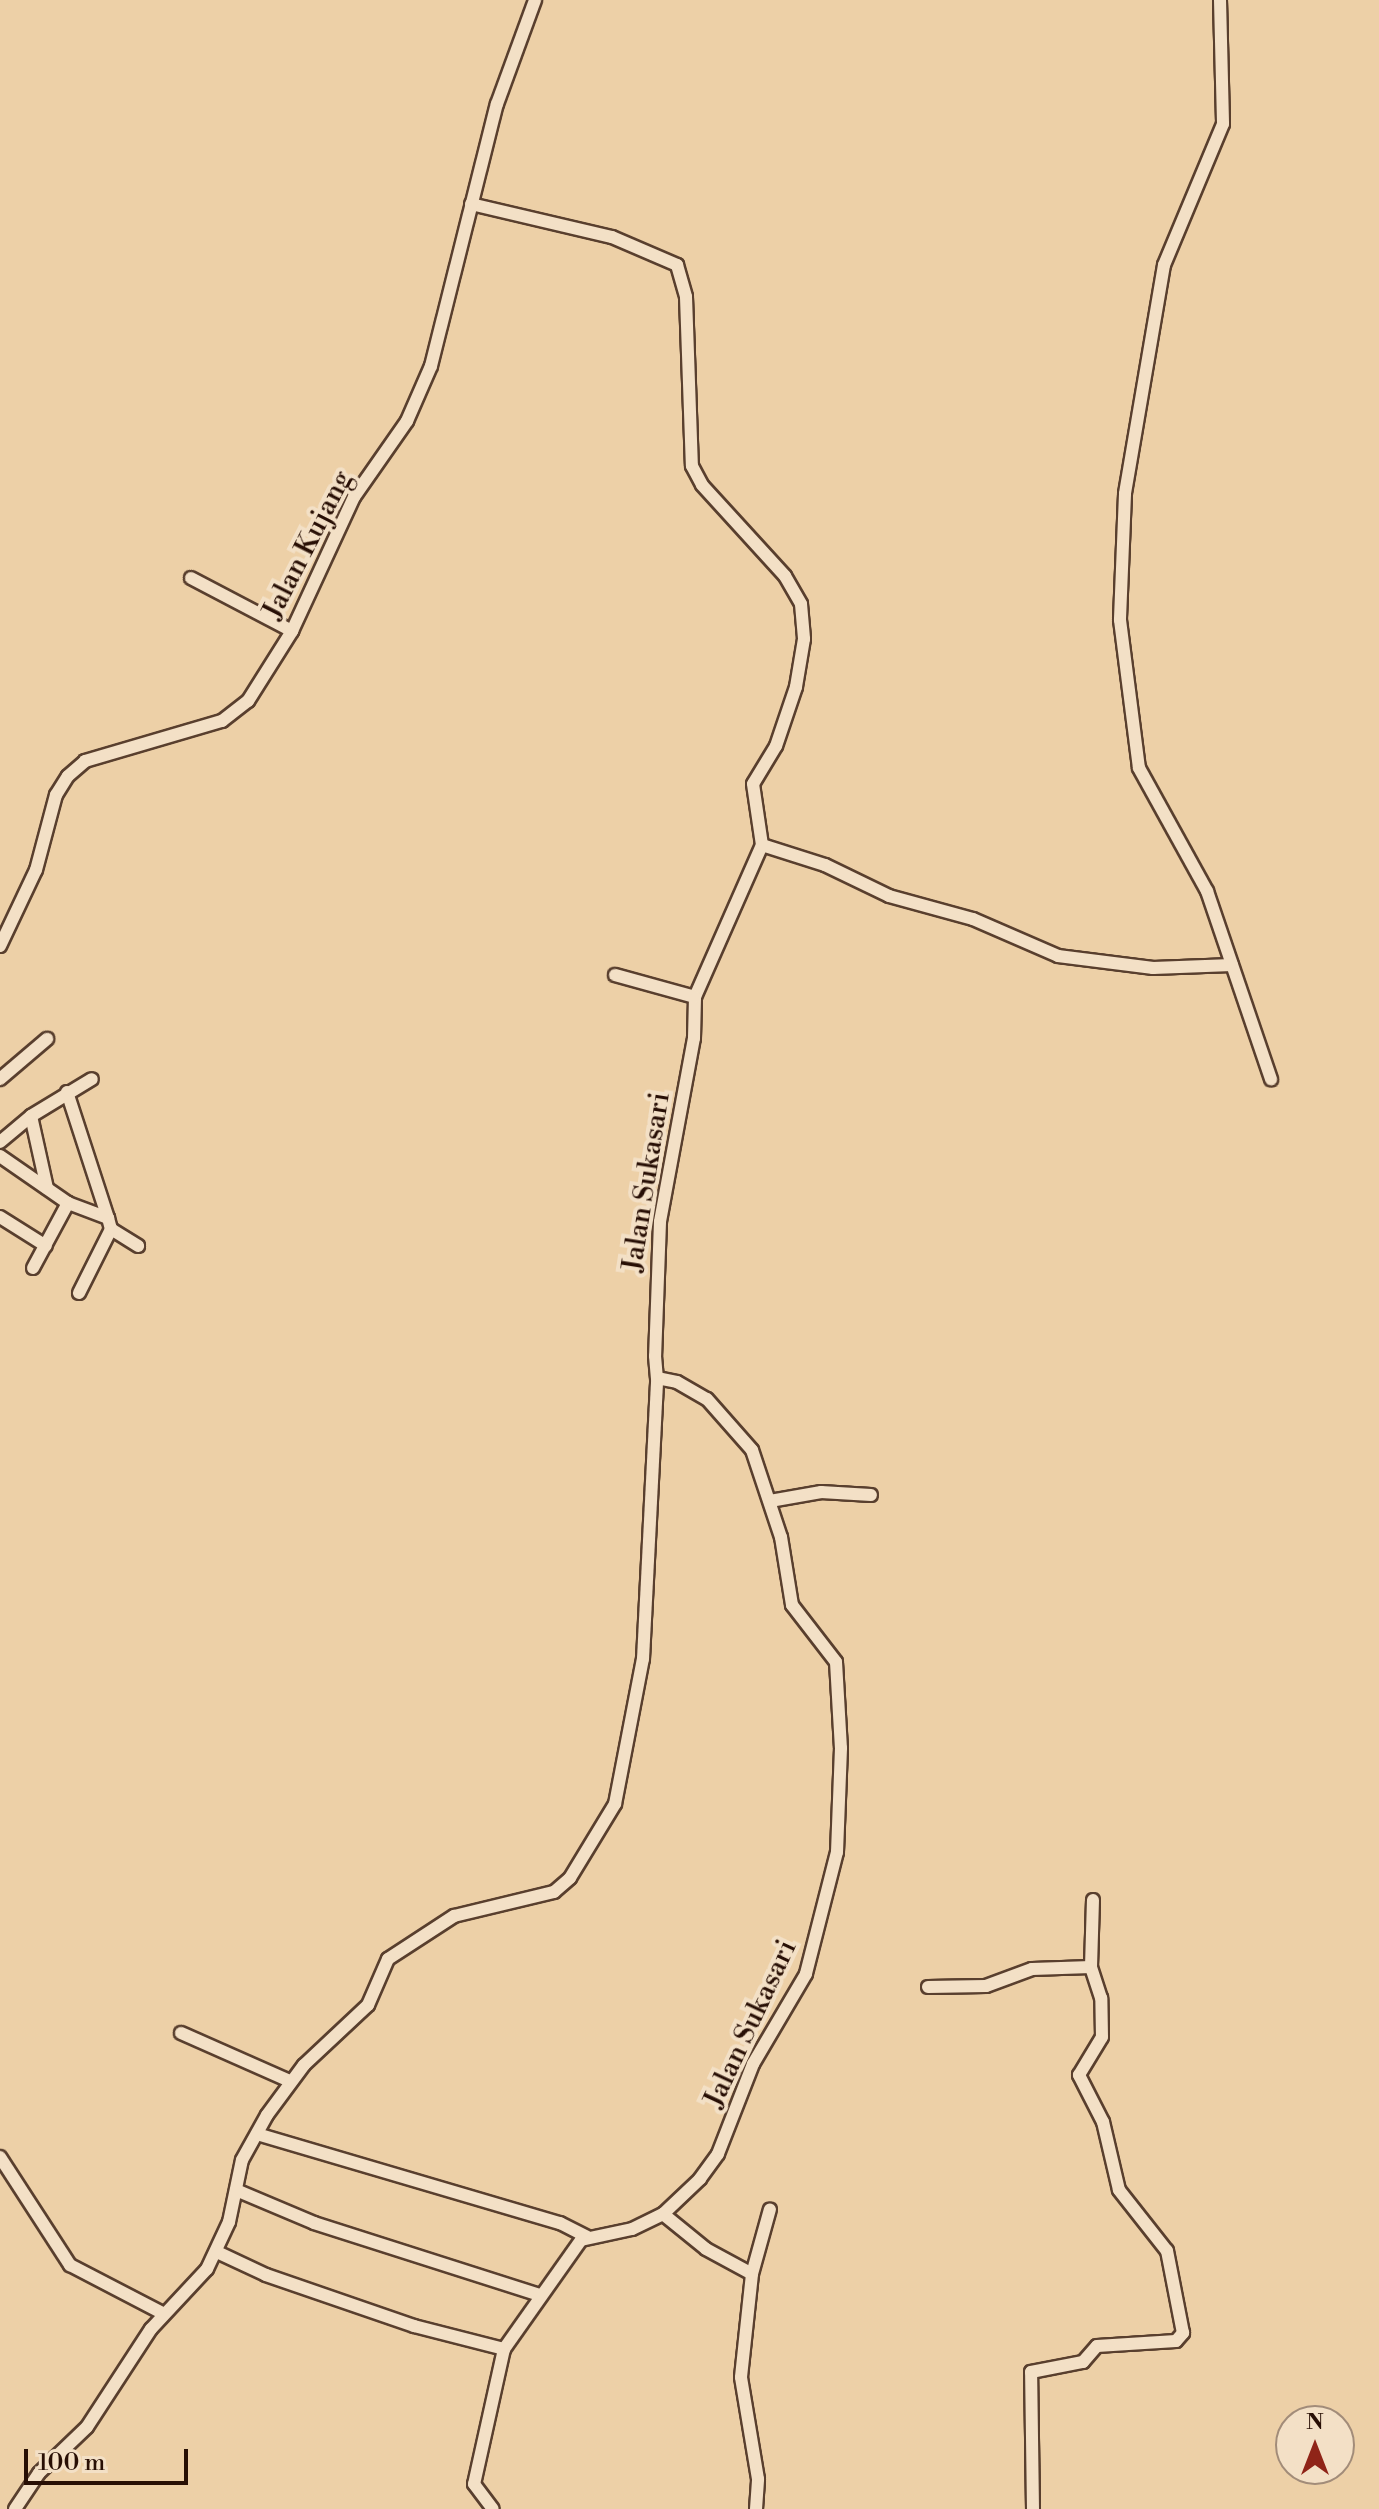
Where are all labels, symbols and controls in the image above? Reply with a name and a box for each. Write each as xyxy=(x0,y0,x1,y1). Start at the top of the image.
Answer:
street label: Jalan Kujang xyxy=(256,465,360,625)
street label: Jalan Sukasari xyxy=(616,1090,678,1274)
street label: Jalan Sukasari xyxy=(698,1935,804,2113)
north arrow xyxy=(1275,2405,1355,2485)
text: N xyxy=(1306,2409,1324,2436)
scale bar xyxy=(28,2433,192,2483)
text: 100 m xyxy=(38,2448,105,2478)

